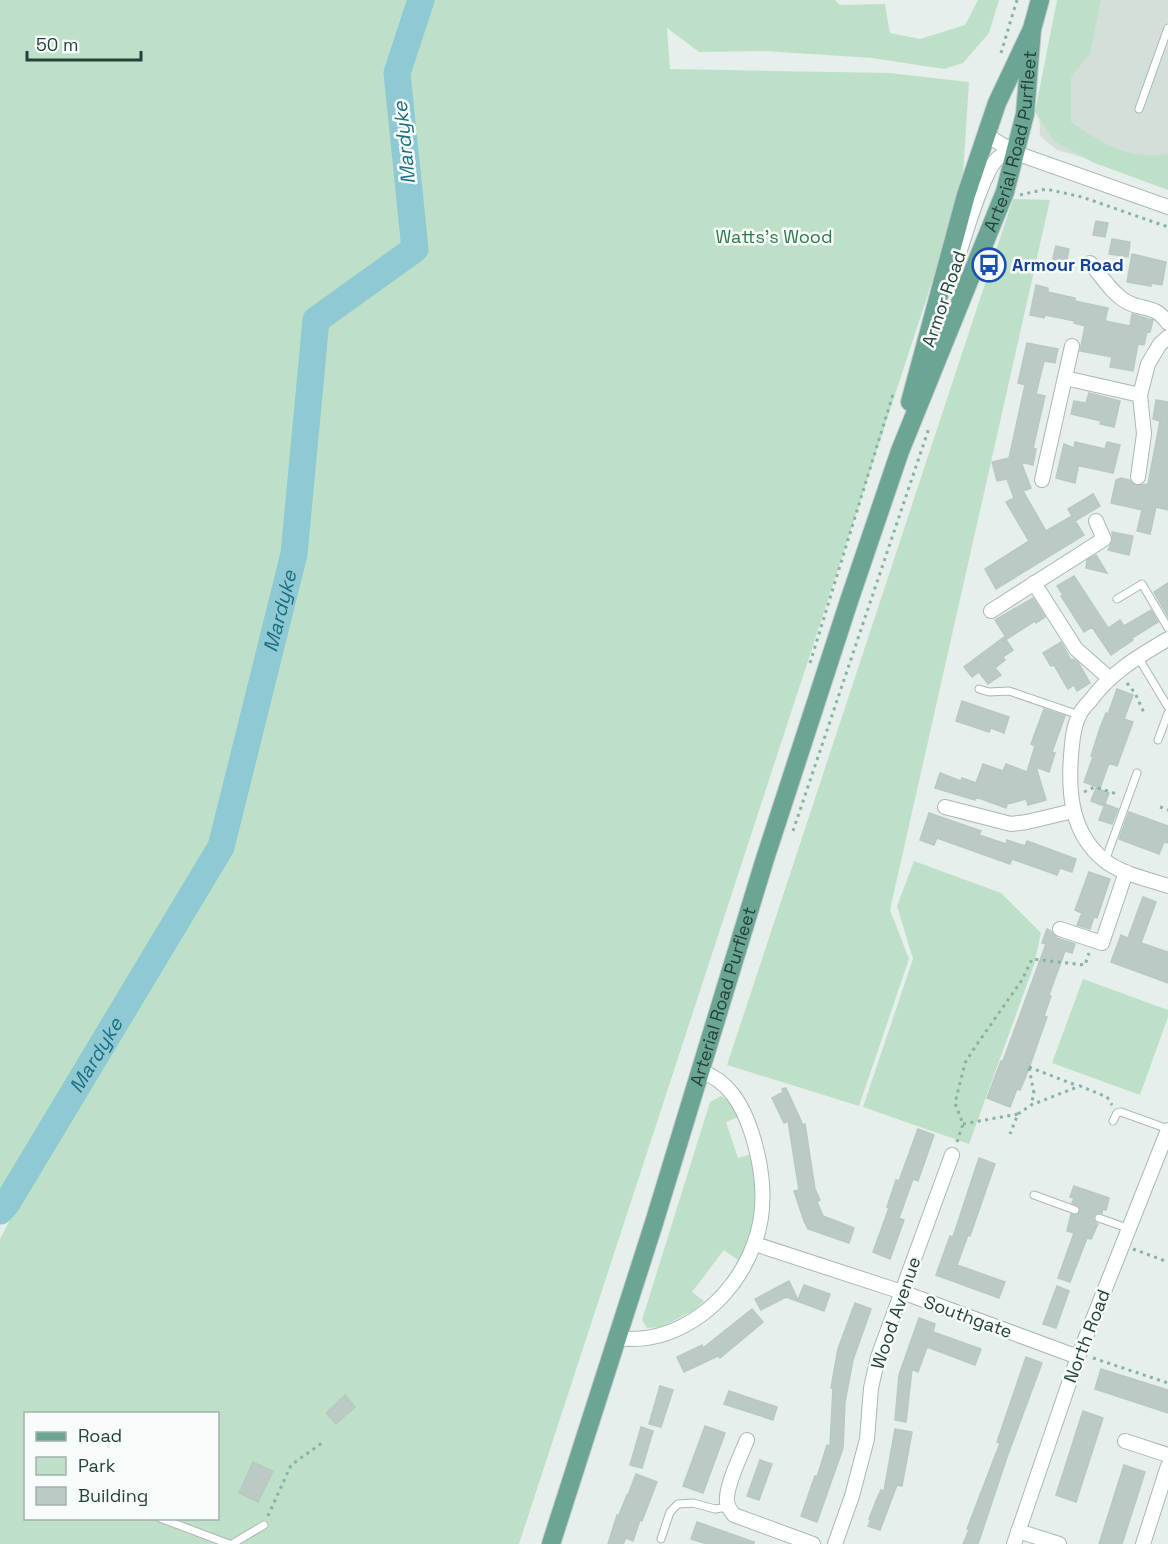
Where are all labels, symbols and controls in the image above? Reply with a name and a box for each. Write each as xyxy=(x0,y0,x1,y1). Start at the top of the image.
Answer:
scale bar xyxy=(27,24,141,62)
text: 50 m xyxy=(36,33,78,56)
street label: Arterial Road Purfleet xyxy=(978,50,1041,235)
water label: Mardyke xyxy=(387,99,421,186)
park label: Watts's Wood xyxy=(715,225,833,248)
bus stop icon: Armour Road xyxy=(971,247,1007,283)
street label: Armor Road xyxy=(916,248,971,350)
place label: Armour Road xyxy=(1012,253,1124,276)
water label: Mardyke xyxy=(257,567,303,655)
street label: Arterial Road Purfleet xyxy=(684,904,761,1089)
water label: Mardyke xyxy=(63,1012,129,1098)
street label: Wood Avenue xyxy=(866,1254,925,1372)
street label: North Road xyxy=(1058,1286,1115,1386)
street label: Southgate xyxy=(921,1290,1016,1343)
legend xyxy=(24,1412,219,1520)
text: Road xyxy=(78,1424,122,1447)
text: Park xyxy=(78,1454,116,1477)
text: Building xyxy=(78,1484,148,1507)

